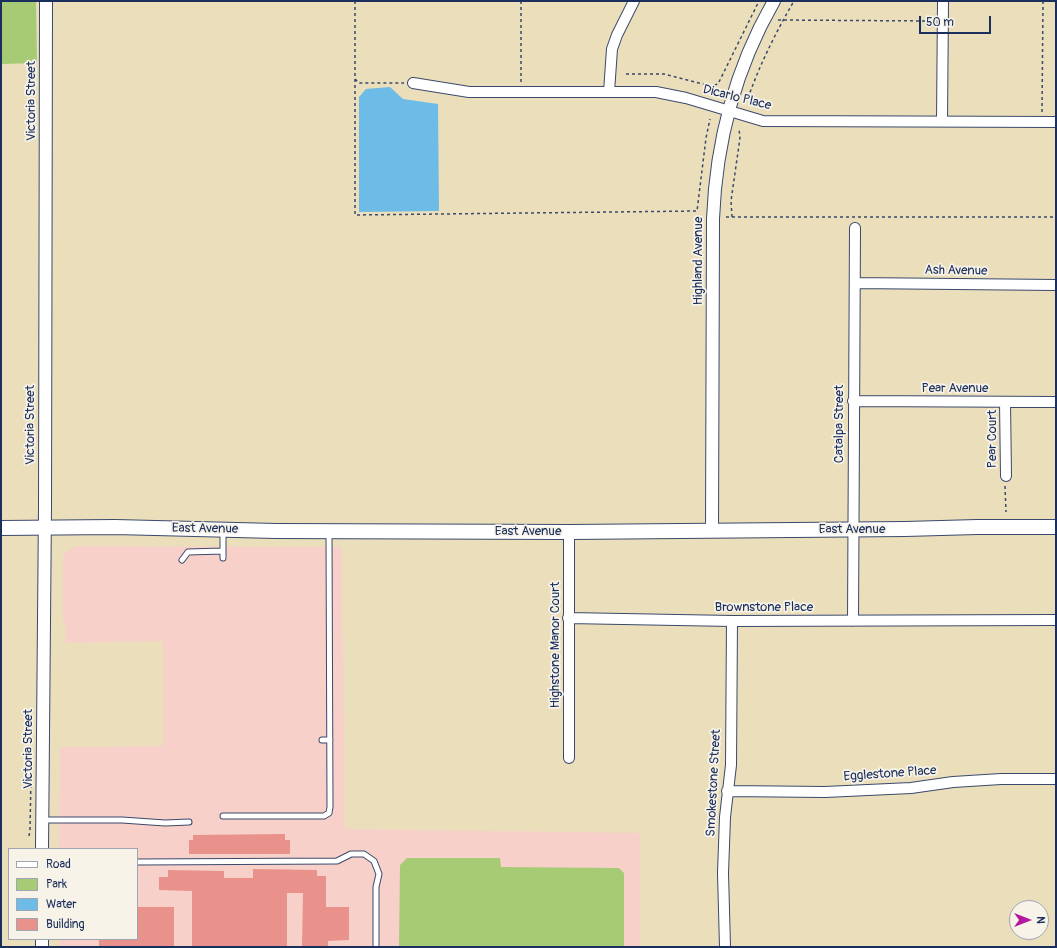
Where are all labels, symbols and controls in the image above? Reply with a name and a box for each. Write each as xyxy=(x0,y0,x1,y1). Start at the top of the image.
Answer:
scale bar xyxy=(921,8,993,34)
text: 50 m xyxy=(926,15,954,30)
street label: Victoria Street xyxy=(24,61,40,141)
street label: Dicarlo Place xyxy=(701,82,773,114)
street label: Highland Avenue xyxy=(691,217,707,305)
street label: Ash Avenue xyxy=(924,263,988,279)
street label: Pear Avenue xyxy=(921,381,989,397)
street label: Victoria Street xyxy=(23,385,39,465)
street label: Catalpa Street xyxy=(832,385,848,463)
street label: Pear Court xyxy=(985,410,1001,468)
street label: East Avenue xyxy=(172,521,238,537)
street label: East Avenue xyxy=(819,522,885,538)
street label: East Avenue xyxy=(495,524,561,540)
street label: Highstone Manor Court xyxy=(548,582,564,708)
street label: Brownstone Place xyxy=(715,600,813,616)
street label: Victoria Street xyxy=(21,709,37,789)
street label: Smokestone Street xyxy=(703,729,725,837)
street label: Egglestone Place xyxy=(843,763,937,785)
legend xyxy=(8,848,138,940)
text: Road xyxy=(46,857,71,872)
text: Park xyxy=(46,877,67,892)
text: Water xyxy=(46,897,77,912)
north arrow xyxy=(1009,900,1049,940)
text: N xyxy=(1034,916,1047,924)
text: Building xyxy=(46,917,85,932)

